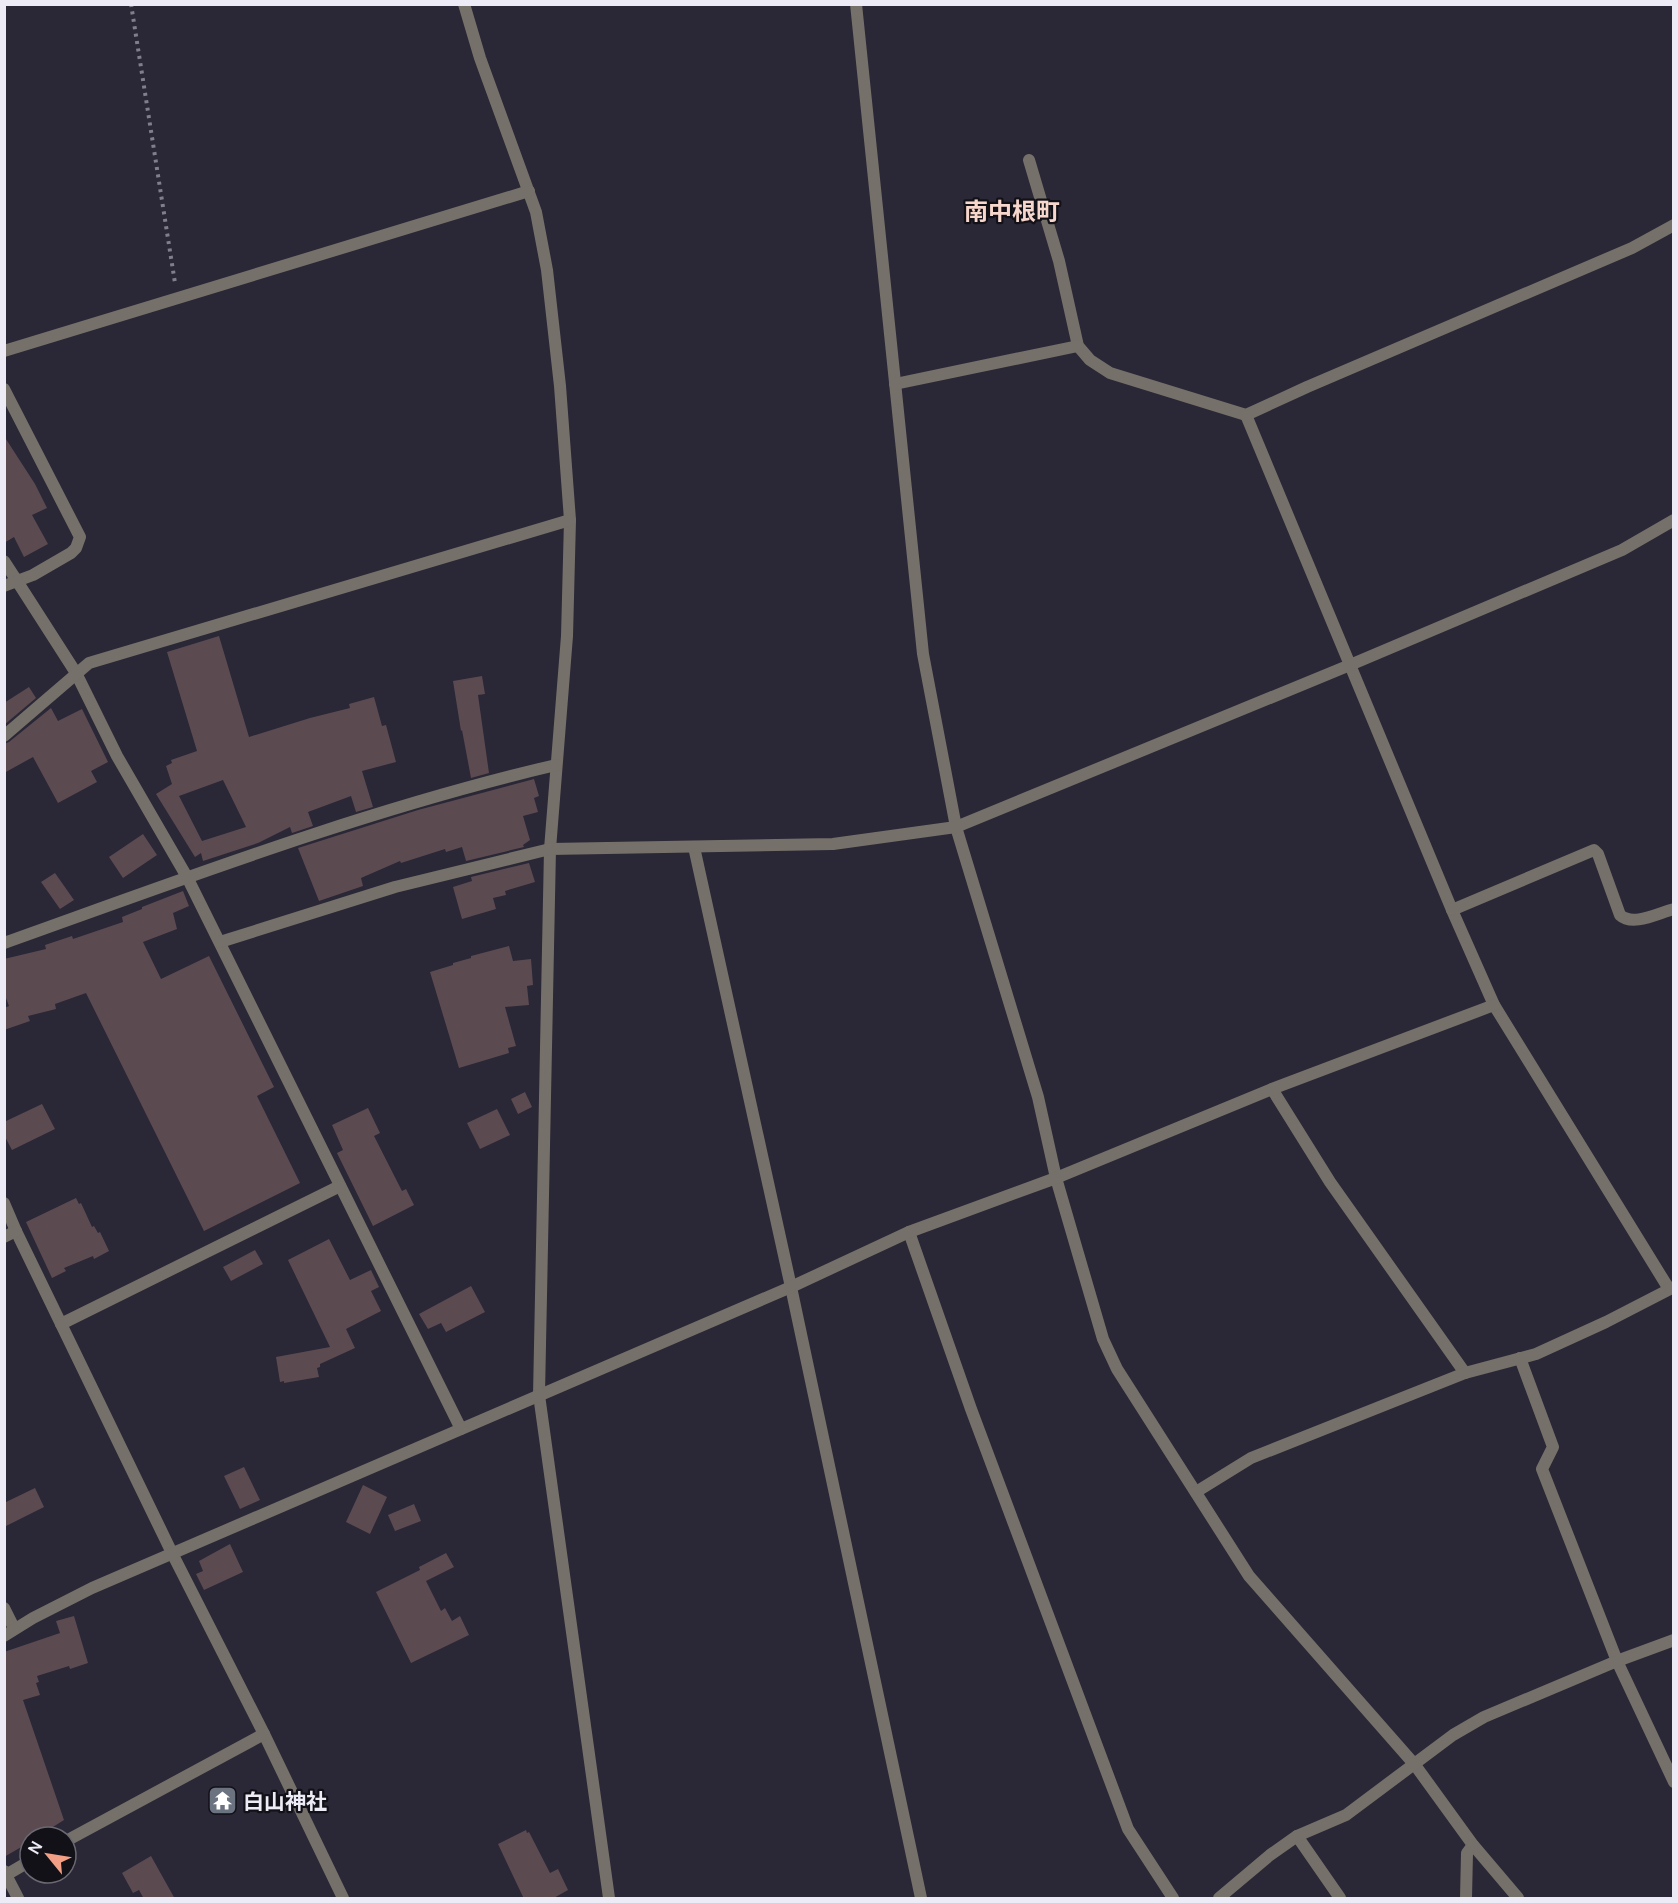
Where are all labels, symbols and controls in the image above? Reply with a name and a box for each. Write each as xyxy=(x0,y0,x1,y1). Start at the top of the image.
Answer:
district label: 南中根町 xyxy=(964,194,1060,227)
temple icon: 白山神社 xyxy=(206,1785,238,1817)
place label: 白山神社 xyxy=(243,1787,327,1815)
north arrow xyxy=(18,1825,78,1885)
text: N xyxy=(23,1837,47,1858)

